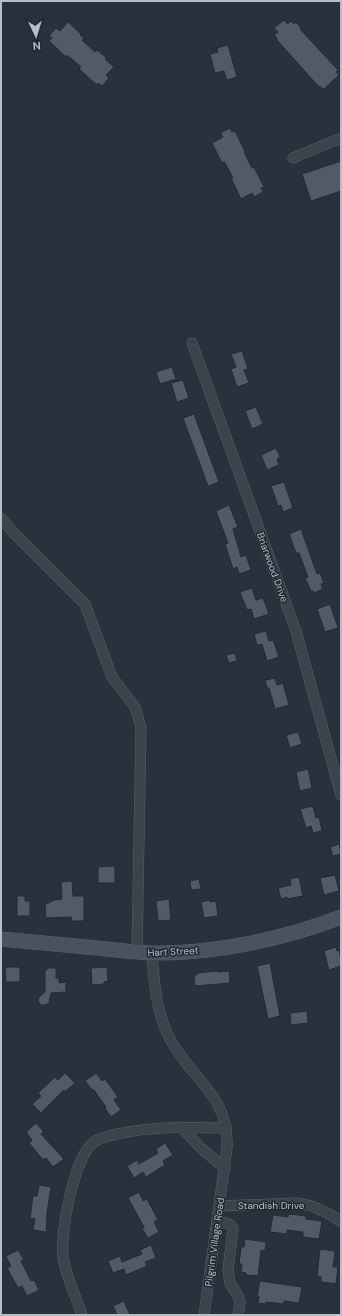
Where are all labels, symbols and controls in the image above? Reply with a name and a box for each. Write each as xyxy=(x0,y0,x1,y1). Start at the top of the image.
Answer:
north arrow xyxy=(16,16,56,56)
text: N xyxy=(32,39,41,53)
street label: Briarwood Drive xyxy=(254,531,291,604)
street label: Hart Street xyxy=(147,944,199,959)
street label: Pilgrim Village Road xyxy=(202,1197,227,1287)
street label: Standish Drive xyxy=(238,1199,305,1212)

